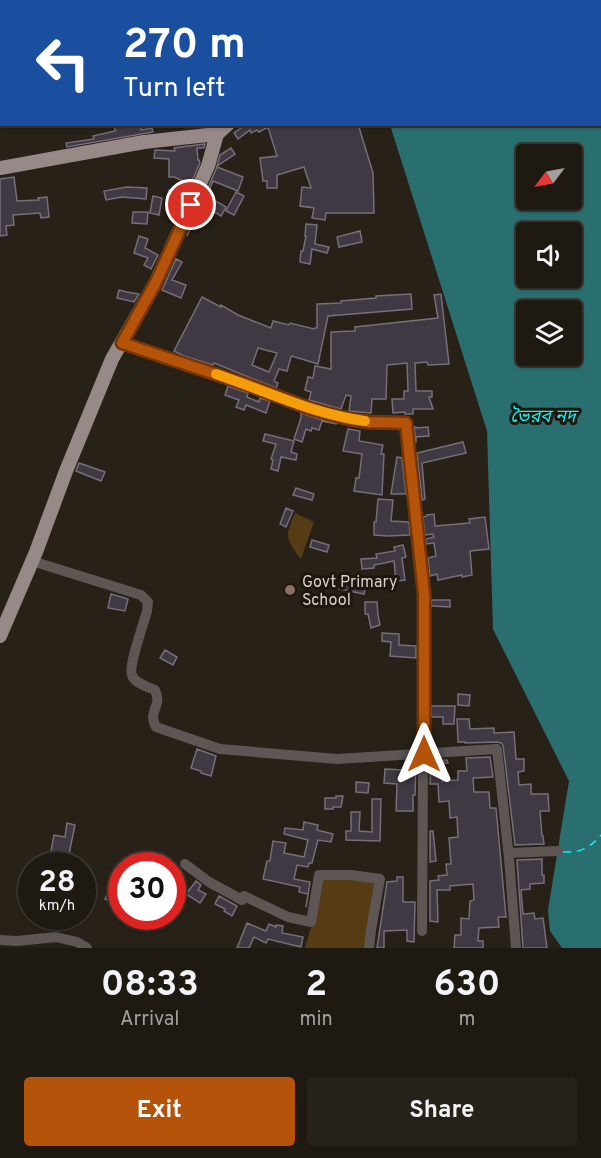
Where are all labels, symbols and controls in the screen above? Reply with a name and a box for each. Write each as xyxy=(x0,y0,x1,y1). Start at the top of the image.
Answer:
text: 270 m xyxy=(123,20,246,73)
icon: left xyxy=(24,24,102,102)
text: Turn left xyxy=(123,72,225,106)
north arrow xyxy=(516,144,582,210)
map controls xyxy=(516,144,582,366)
pin xyxy=(165,179,216,230)
icon: arrive xyxy=(174,188,207,221)
button: sound xyxy=(516,222,582,288)
button: layers xyxy=(516,300,582,366)
water label: ভৈরব নদ xyxy=(510,405,579,429)
place label: Govt Primary School xyxy=(302,573,397,611)
marker: Govt Primary School xyxy=(283,583,297,597)
position arrow xyxy=(392,722,456,786)
speed limit sign: 30 xyxy=(108,852,186,930)
text: 28 xyxy=(38,865,76,902)
text: km/h xyxy=(39,897,75,916)
text: 08:33 xyxy=(101,963,199,1009)
text: 2 xyxy=(305,963,327,1009)
text: 630 xyxy=(433,963,500,1009)
text: Arrival xyxy=(120,1007,180,1033)
text: min xyxy=(300,1007,333,1033)
text: m xyxy=(458,1007,475,1033)
button: Exit xyxy=(24,1077,295,1146)
button: Share xyxy=(307,1077,577,1146)

